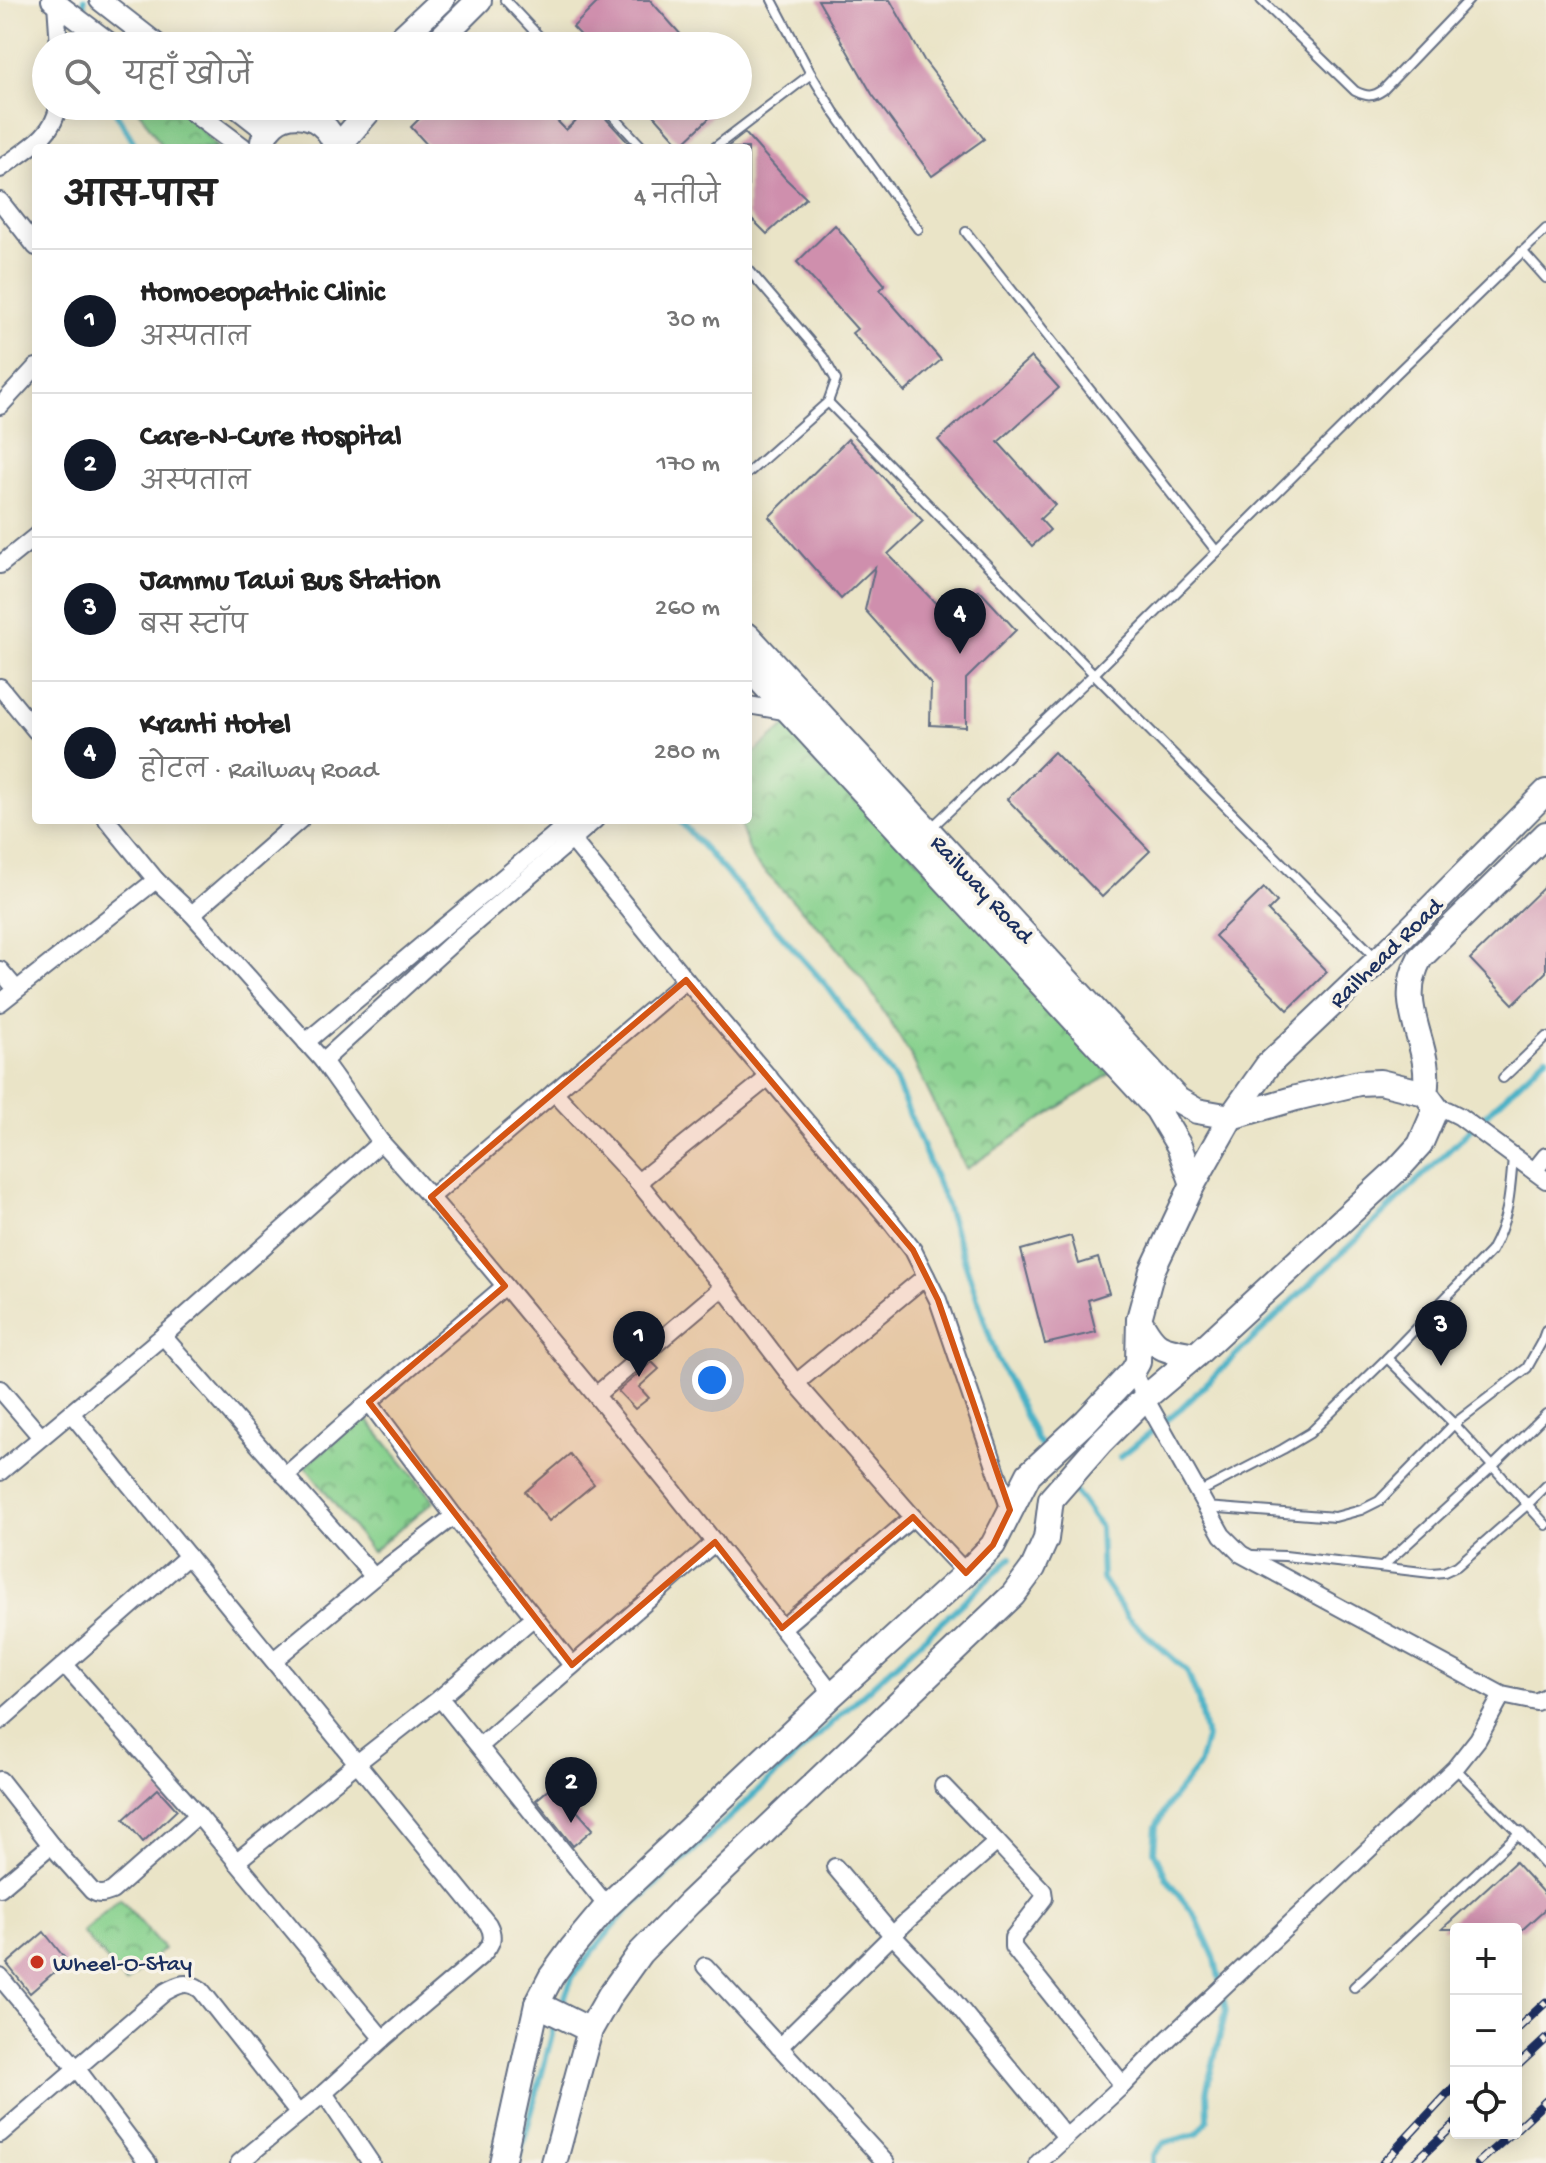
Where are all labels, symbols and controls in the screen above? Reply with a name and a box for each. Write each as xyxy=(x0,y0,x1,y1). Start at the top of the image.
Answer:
search box xyxy=(32,32,752,120)
icon: search xyxy=(60,54,104,98)
text: यहाँ खोजें xyxy=(124,61,252,96)
text: आस-पास xyxy=(64,179,216,219)
text: 4 नतीजे xyxy=(634,183,720,214)
text: Homoeopathic Clinic xyxy=(140,277,385,312)
text: 1 xyxy=(85,306,95,337)
text: 30 m xyxy=(667,306,720,337)
text: अस्पताल xyxy=(140,325,250,356)
text: Care-N-Cure Hospital xyxy=(140,421,402,456)
text: 2 xyxy=(84,450,96,481)
text: 170 m xyxy=(657,450,720,481)
text: अस्पताल xyxy=(140,469,250,500)
text: Jammu Tawi Bus Station xyxy=(140,565,440,600)
pin: 4 xyxy=(934,588,986,654)
text: 3 xyxy=(83,594,97,625)
text: 260 m xyxy=(655,594,720,625)
text: बस स्टॉप xyxy=(140,613,248,644)
text: Kranti Hotel xyxy=(140,709,291,744)
text: 4 xyxy=(84,738,96,769)
text: 280 m xyxy=(654,738,720,769)
text: होटल · Railway Road xyxy=(140,757,378,788)
street label: Railway Road xyxy=(923,830,1039,952)
street label: Railhead Road xyxy=(1324,892,1452,1016)
pin: 3 xyxy=(1415,1300,1467,1366)
pin: 1 xyxy=(613,1311,665,1377)
your location xyxy=(692,1360,732,1400)
pin: 2 xyxy=(545,1757,597,1823)
map controls xyxy=(1450,1923,1522,2139)
button: + xyxy=(1450,1923,1522,1995)
place label: Wheel-O-Stay xyxy=(53,1951,192,1980)
marker: Wheel-O-Stay xyxy=(28,1953,46,1971)
button: − xyxy=(1450,1995,1522,2067)
button: locate xyxy=(1450,2067,1522,2139)

